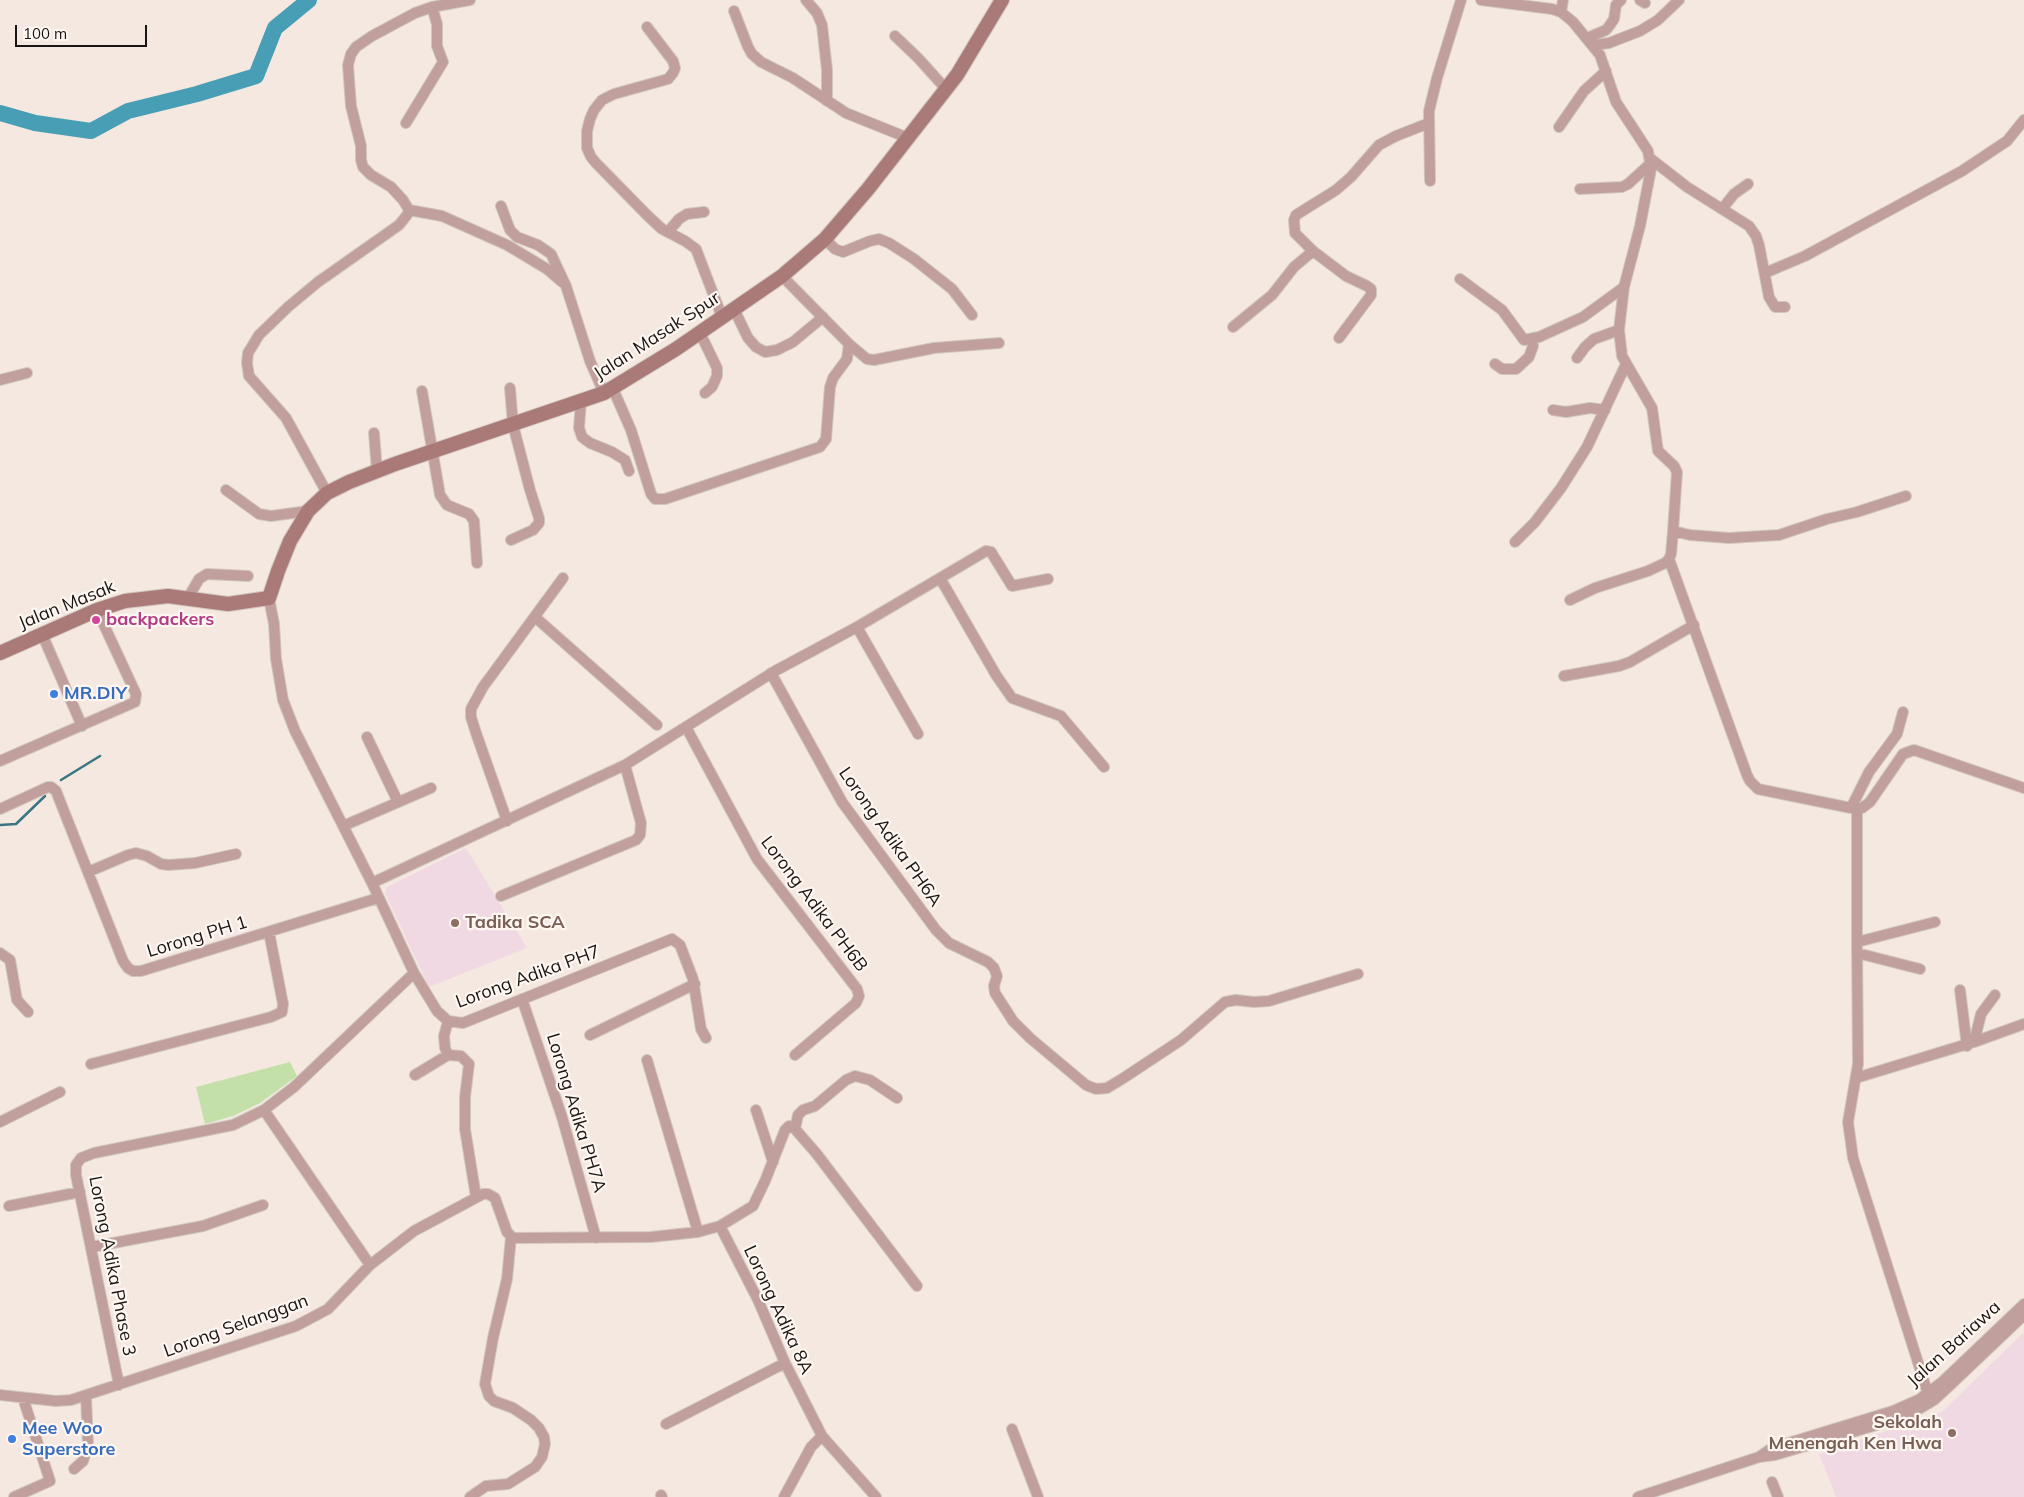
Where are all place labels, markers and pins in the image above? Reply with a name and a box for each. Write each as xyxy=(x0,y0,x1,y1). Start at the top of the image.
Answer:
place label: backpackers xyxy=(106,609,214,631)
marker: backpackers xyxy=(90,614,102,626)
place label: MR.DIY xyxy=(64,683,127,705)
marker: MR.DIY xyxy=(48,688,60,700)
place label: Tadika SCA xyxy=(465,912,565,934)
marker: Tadika SCA xyxy=(449,917,461,929)
place label: Sekolah Menengah Ken Hwa xyxy=(1769,1412,1942,1455)
place label: Mee Woo Superstore xyxy=(22,1418,115,1460)
marker: Sekolah Menengah Ken Hwa xyxy=(1946,1427,1958,1439)
marker: Mee Woo Superstore xyxy=(6,1433,18,1445)

